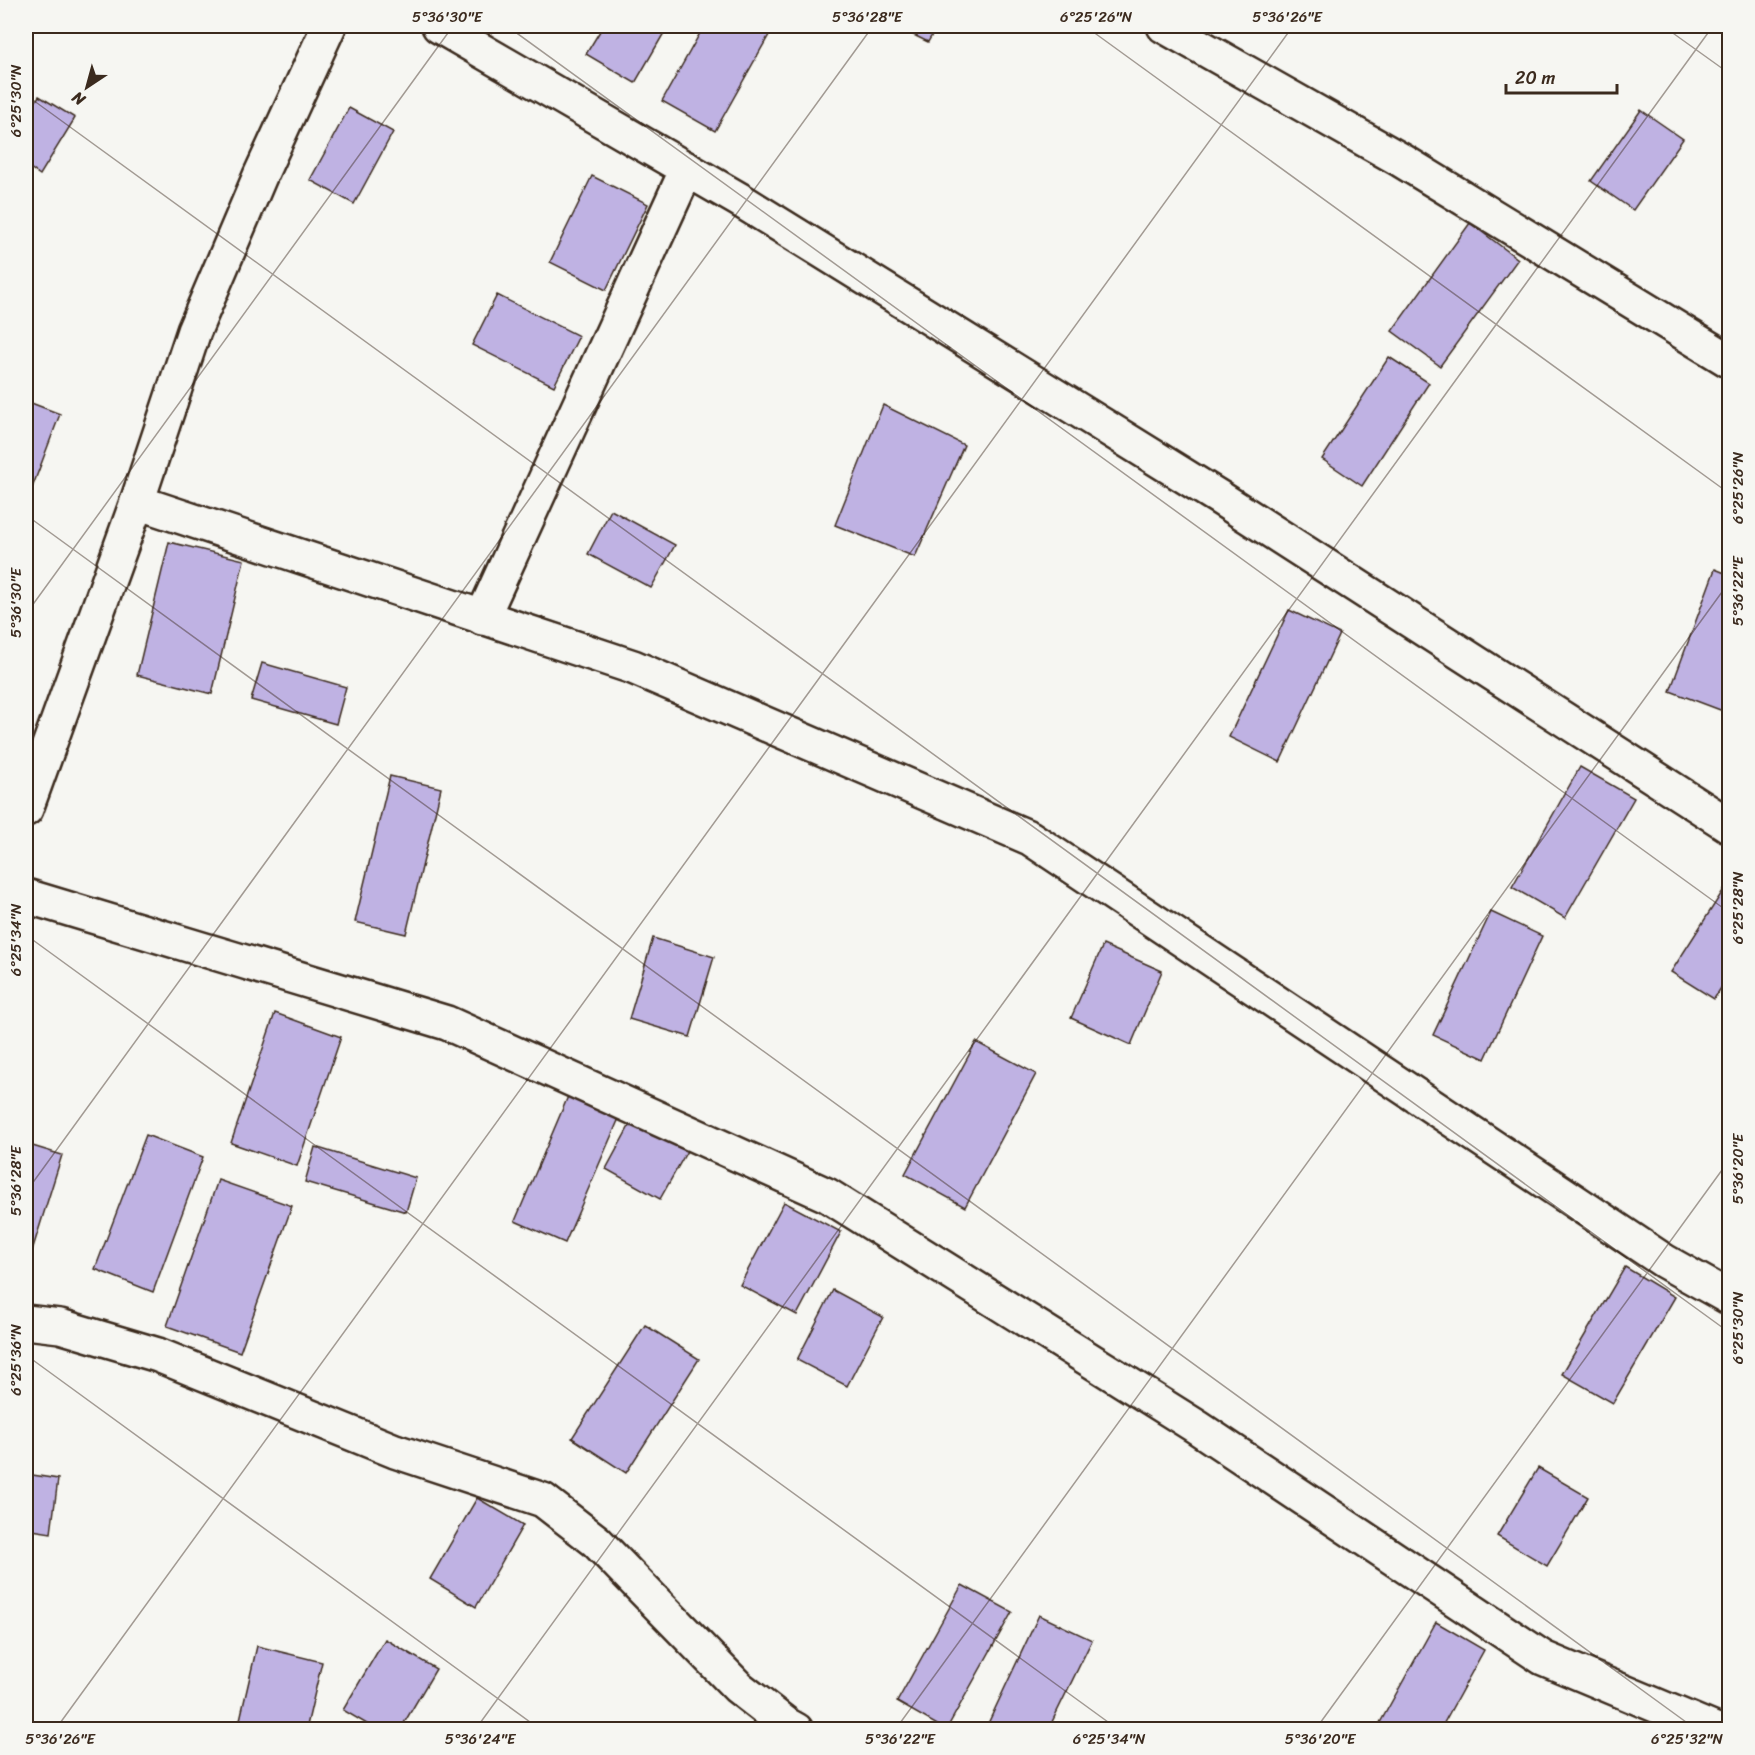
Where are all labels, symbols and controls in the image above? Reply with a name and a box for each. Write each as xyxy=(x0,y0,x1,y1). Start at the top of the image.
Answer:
text: 5°36'30"E xyxy=(412,4,484,30)
text: 5°36'28"E xyxy=(832,4,904,30)
text: 6°25'26"N xyxy=(1060,4,1133,30)
text: 5°36'26"E xyxy=(1252,4,1323,30)
north arrow xyxy=(57,57,117,117)
scale bar xyxy=(1506,57,1617,95)
text: 20 m xyxy=(1515,62,1555,94)
text: 6°25'30"N xyxy=(3,64,29,137)
text: N xyxy=(65,83,92,114)
text: 6°25'26"N xyxy=(1725,451,1751,524)
text: 5°36'22"E xyxy=(1725,554,1751,626)
text: 5°36'30"E xyxy=(3,566,29,638)
text: 6°25'28"N xyxy=(1725,871,1751,944)
text: 6°25'34"N xyxy=(3,903,29,976)
text: 5°36'20"E xyxy=(1725,1132,1751,1204)
text: 5°36'28"E xyxy=(3,1144,29,1216)
text: 6°25'30"N xyxy=(1725,1291,1751,1364)
text: 6°25'36"N xyxy=(3,1324,29,1396)
text: 5°36'26"E xyxy=(25,1726,96,1752)
text: 5°36'24"E xyxy=(445,1726,517,1752)
text: 5°36'22"E xyxy=(865,1726,937,1752)
text: 6°25'34"N xyxy=(1073,1726,1146,1752)
text: 5°36'20"E xyxy=(1285,1726,1357,1752)
text: 6°25'32"N xyxy=(1651,1726,1724,1752)

